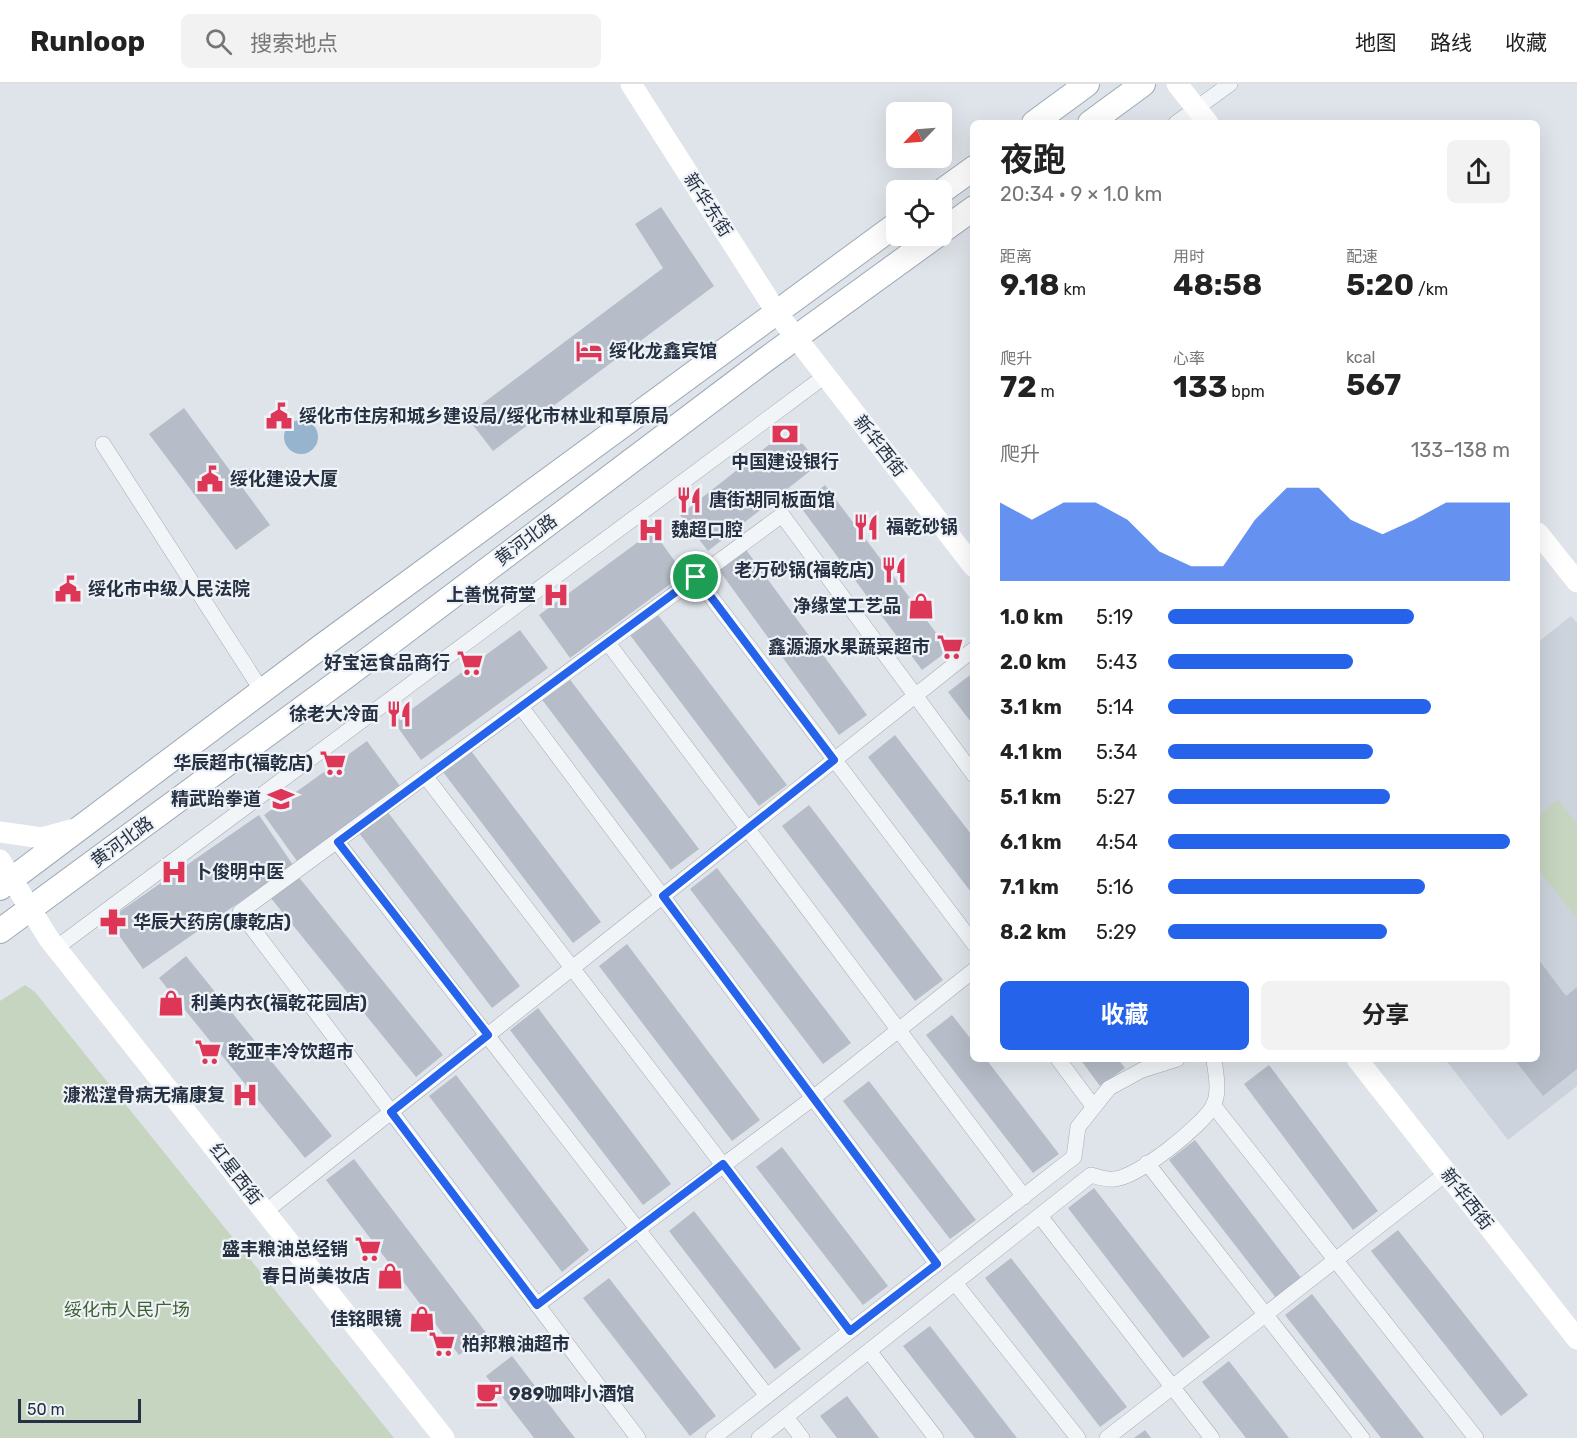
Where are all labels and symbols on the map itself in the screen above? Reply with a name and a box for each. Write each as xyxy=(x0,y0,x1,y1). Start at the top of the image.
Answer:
north arrow xyxy=(886,102,952,168)
street label: 新华东街 xyxy=(679,169,737,241)
hotel icon: 绥化龙鑫宾馆 xyxy=(574,336,604,366)
place label: 绥化龙鑫宾馆 xyxy=(609,340,717,362)
public building icon: 绥化市住房和城乡建设局/绥化市林业和草原局 xyxy=(264,401,294,431)
place label: 绥化市住房和城乡建设局/绥化市林业和草原局 xyxy=(299,405,669,427)
street label: 新华西街 xyxy=(849,411,911,481)
bank icon: 中国建设银行 xyxy=(770,419,800,449)
place label: 中国建设银行 xyxy=(731,451,839,473)
public building icon: 绥化建设大厦 xyxy=(195,464,225,494)
place label: 绥化建设大厦 xyxy=(230,468,338,490)
restaurant icon: 唐街胡同板面馆 xyxy=(674,485,704,515)
place label: 唐街胡同板面馆 xyxy=(709,489,835,511)
street label: 黄河北路 xyxy=(491,510,561,570)
restaurant icon: 福乾砂锅 xyxy=(851,512,881,542)
hospital icon: 魏超口腔 xyxy=(636,515,666,545)
place label: 福乾砂锅 xyxy=(886,516,958,538)
place label: 魏超口腔 xyxy=(671,519,743,541)
pin xyxy=(670,551,721,602)
restaurant icon: 老万砂锅(福乾店) xyxy=(879,555,909,585)
place label: 老万砂锅(福乾店) xyxy=(734,559,874,581)
public building icon: 绥化市中级人民法院 xyxy=(53,574,83,604)
place label: 绥化市中级人民法院 xyxy=(88,578,250,600)
hospital icon: 上善悦荷堂 xyxy=(541,580,571,610)
place label: 上善悦荷堂 xyxy=(446,584,536,606)
shop icon: 净缘堂工艺品 xyxy=(906,591,936,621)
place label: 净缘堂工艺品 xyxy=(793,595,901,617)
supermarket icon: 鑫源源水果蔬菜超市 xyxy=(935,632,965,662)
place label: 鑫源源水果蔬菜超市 xyxy=(768,636,930,658)
supermarket icon: 好宝运食品商行 xyxy=(455,648,485,678)
place label: 好宝运食品商行 xyxy=(324,652,450,674)
restaurant icon: 徐老大冷面 xyxy=(384,699,414,729)
place label: 徐老大冷面 xyxy=(289,703,379,725)
supermarket icon: 华辰超市(福乾店) xyxy=(318,748,348,778)
place label: 华辰超市(福乾店) xyxy=(173,752,313,774)
school or university icon: 精武跆拳道 xyxy=(266,784,296,814)
place label: 精武跆拳道 xyxy=(171,788,261,810)
street label: 黄河北路 xyxy=(86,812,158,872)
hospital icon: 卜俊明中医 xyxy=(159,857,189,887)
place label: 卜俊明中医 xyxy=(194,861,284,883)
pharmacy icon: 华辰大药房(康乾店) xyxy=(98,907,128,937)
place label: 华辰大药房(康乾店) xyxy=(133,911,291,933)
shop icon: 利美内衣(福乾花园店) xyxy=(156,988,186,1018)
place label: 利美内衣(福乾花园店) xyxy=(191,992,367,1014)
supermarket icon: 乾亚丰冷饮超市 xyxy=(193,1037,223,1067)
place label: 乾亚丰冷饮超市 xyxy=(228,1041,354,1063)
hospital icon: 漮淞漟骨病无痛康复 xyxy=(230,1080,260,1110)
place label: 漮淞漟骨病无痛康复 xyxy=(63,1084,225,1106)
street label: 红星西街 xyxy=(205,1139,267,1209)
street label: 新华西街 xyxy=(1436,1164,1498,1234)
supermarket icon: 盛丰粮油总经销 xyxy=(353,1234,383,1264)
place label: 盛丰粮油总经销 xyxy=(222,1238,348,1260)
shop icon: 春日尚美妆店 xyxy=(375,1261,405,1291)
place label: 春日尚美妆店 xyxy=(262,1265,370,1287)
park label: 绥化市人民广场 xyxy=(64,1299,190,1321)
shop icon: 佳铭眼镜 xyxy=(407,1304,437,1334)
place label: 佳铭眼镜 xyxy=(330,1308,402,1330)
supermarket icon: 柏邦粮油超市 xyxy=(427,1329,457,1359)
place label: 柏邦粮油超市 xyxy=(462,1333,570,1355)
cafe icon: 989咖啡小酒馆 xyxy=(474,1379,504,1409)
place label: 989咖啡小酒馆 xyxy=(509,1383,634,1405)
scale bar xyxy=(18,1396,141,1424)

